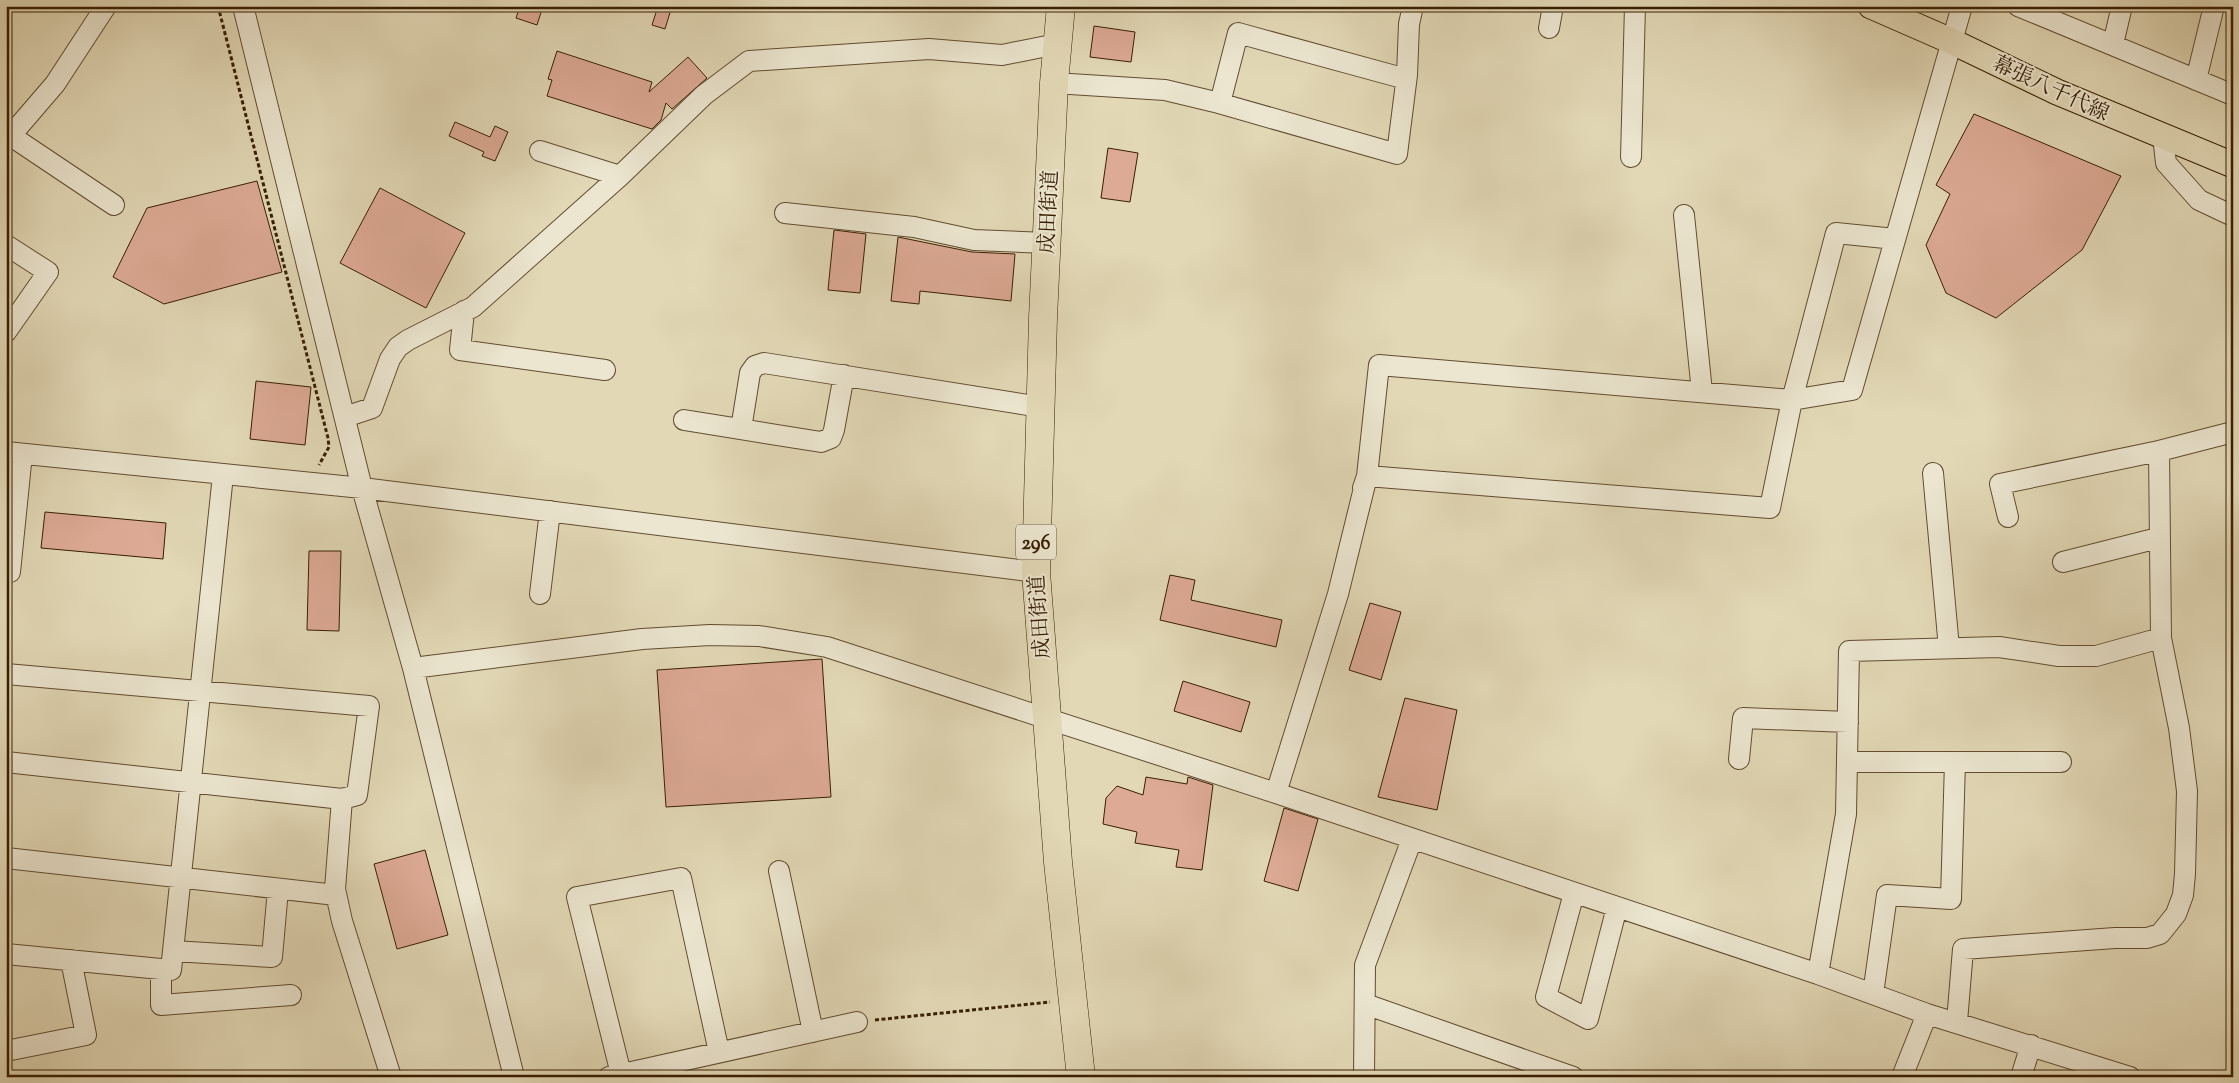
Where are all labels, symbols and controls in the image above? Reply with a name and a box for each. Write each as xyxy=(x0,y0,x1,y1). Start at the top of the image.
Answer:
street label: 幕張八千代線 xyxy=(1987,50,2114,130)
street label: 成田街道 xyxy=(1033,169,1067,255)
road number: 296 xyxy=(1016,524,1056,560)
street label: 成田街道 xyxy=(1023,574,1059,660)

